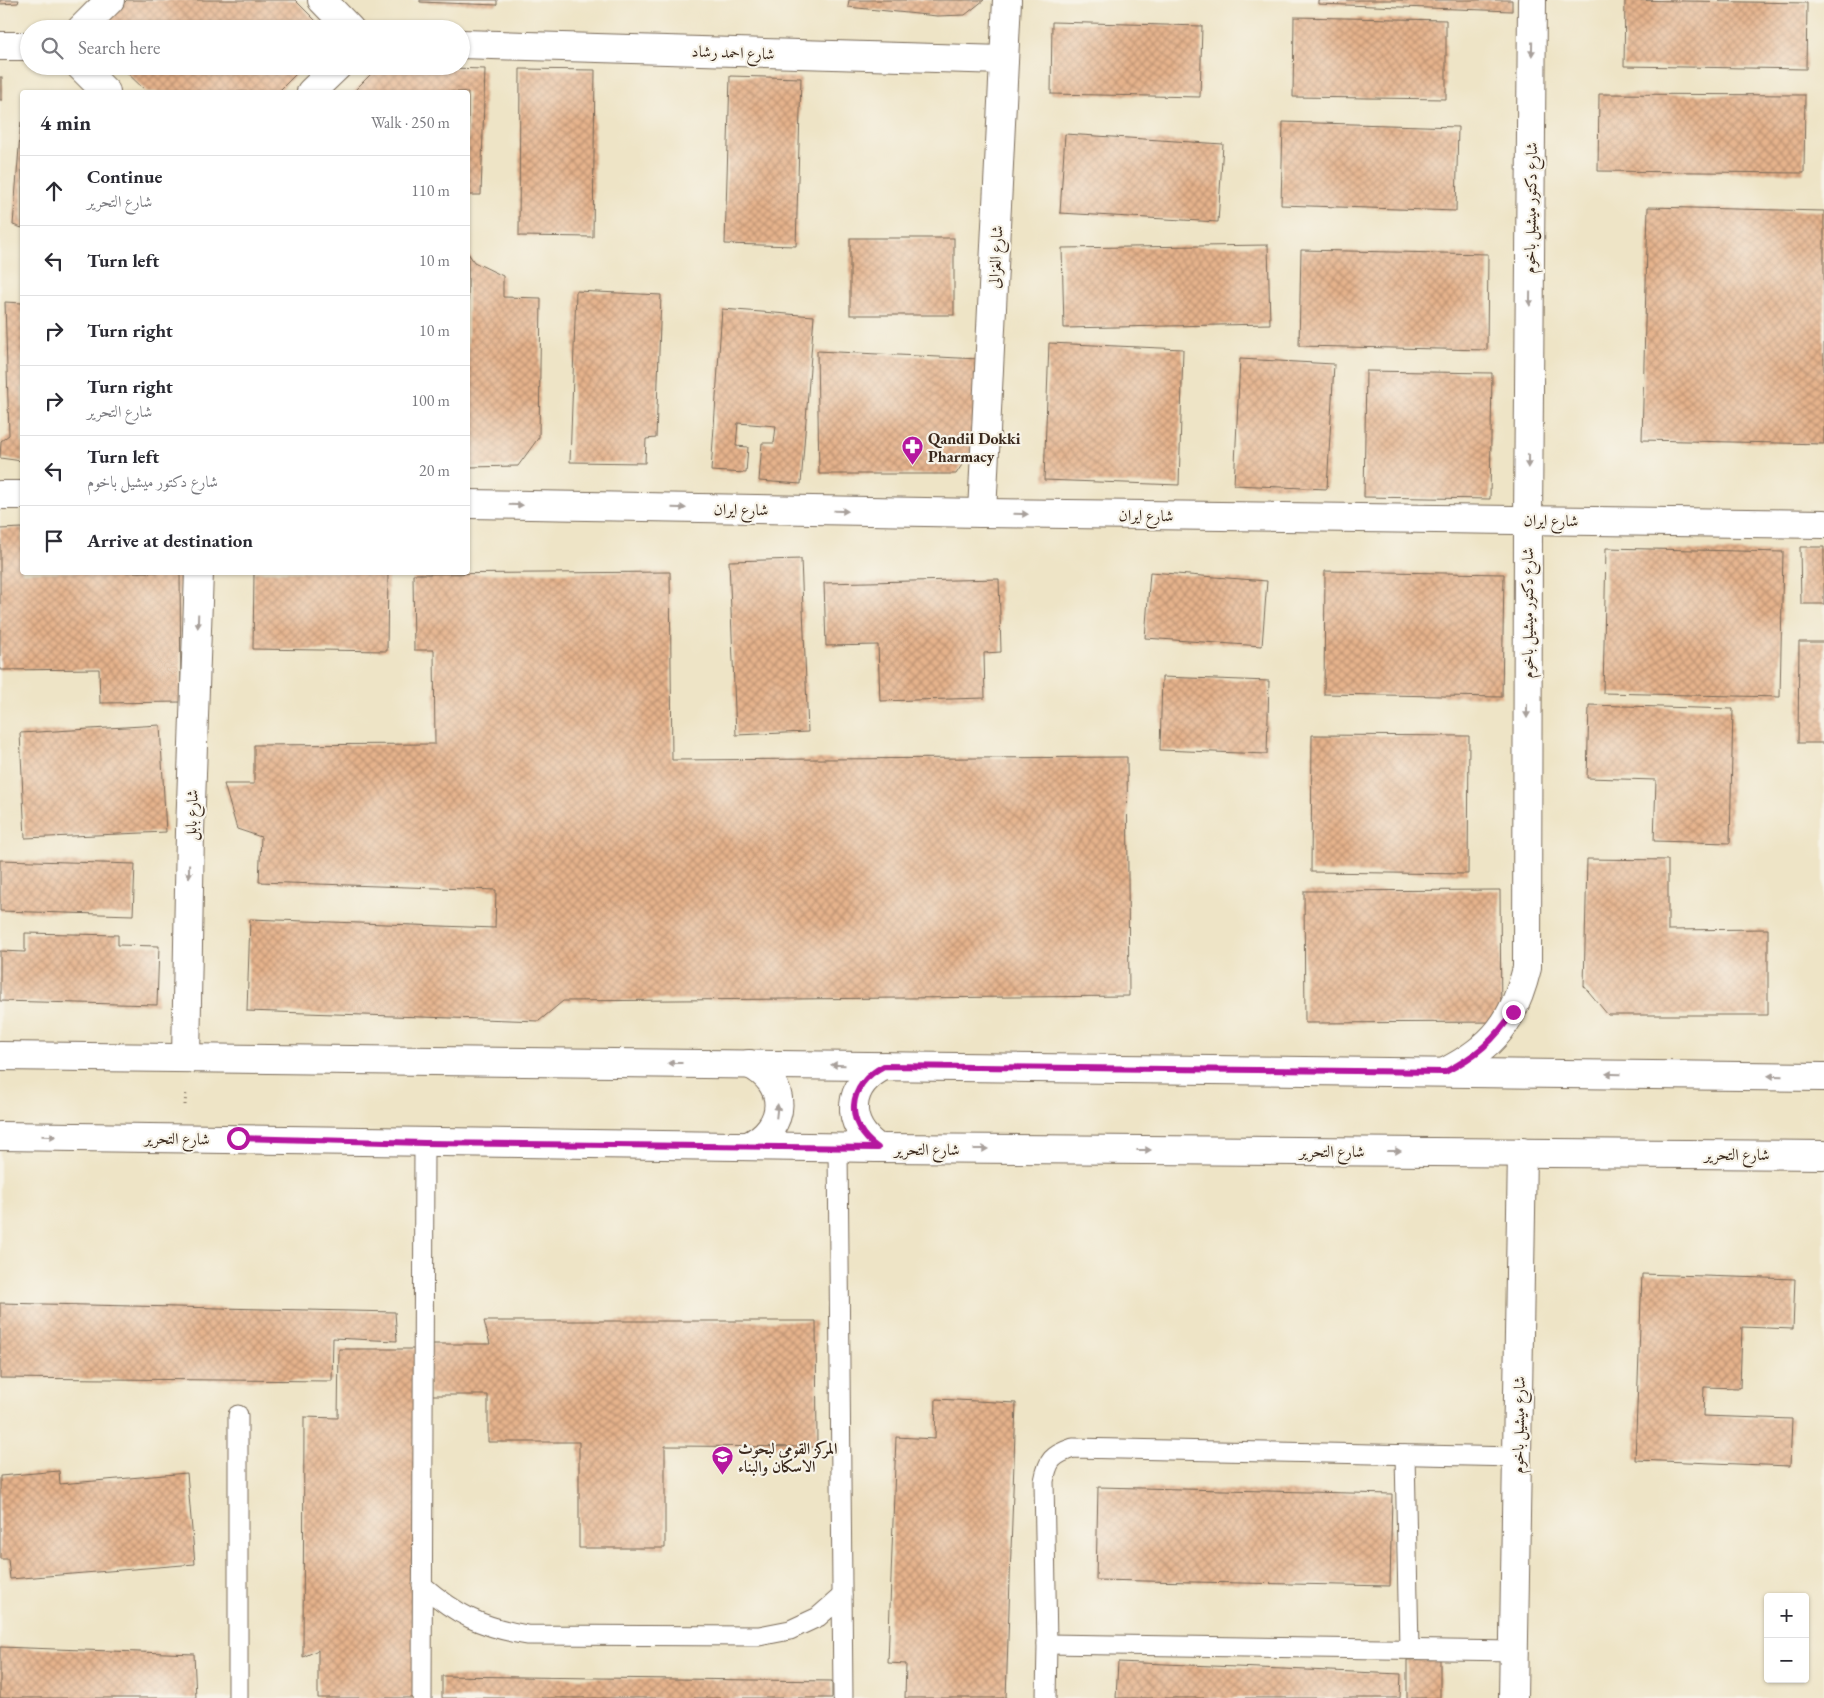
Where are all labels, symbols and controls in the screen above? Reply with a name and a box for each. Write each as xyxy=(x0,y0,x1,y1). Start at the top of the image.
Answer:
search box xyxy=(20,20,470,75)
icon: search xyxy=(38,34,66,62)
text: Search here xyxy=(78,35,160,60)
street label: شارع احمد رشاد xyxy=(691,41,775,67)
one-way arrow xyxy=(1528,41,1536,57)
text: 4 min xyxy=(40,109,91,136)
text: Walk · 250 m xyxy=(371,112,450,133)
street label: شارع دكتور ميشيل باخوم xyxy=(1519,142,1546,274)
text: Continue xyxy=(87,164,162,189)
icon: ahead xyxy=(40,177,68,205)
text: 110 m xyxy=(411,180,450,201)
text: شارع التحرير xyxy=(87,191,152,212)
street label: شارع الغزالى xyxy=(983,225,1011,289)
icon: left xyxy=(40,247,68,275)
text: Turn left xyxy=(87,248,159,273)
text: 10 m xyxy=(419,250,450,271)
one-way arrow xyxy=(1525,291,1533,307)
icon: right xyxy=(40,317,68,345)
text: Turn right xyxy=(87,318,173,343)
text: 10 m xyxy=(419,320,450,341)
text: Turn right xyxy=(87,374,173,399)
icon: right xyxy=(40,387,68,415)
text: 100 m xyxy=(411,390,450,411)
text: شارع التحرير xyxy=(87,401,152,422)
place label: Qandil Dokki Pharmacy xyxy=(928,428,1021,467)
pharmacy icon: Qandil Dokki Pharmacy xyxy=(900,435,924,466)
text: Turn left xyxy=(87,444,159,469)
one-way arrow xyxy=(1524,453,1532,469)
icon: left xyxy=(40,457,68,485)
text: 20 m xyxy=(419,460,450,481)
text: شارع دكتور ميشيل باخوم xyxy=(87,471,218,492)
street label: شارع ايران xyxy=(713,499,769,523)
one-way arrow xyxy=(508,501,524,509)
one-way arrow xyxy=(671,504,687,512)
street label: شارع ايران xyxy=(1118,505,1174,529)
one-way arrow xyxy=(833,507,849,515)
one-way arrow xyxy=(1013,510,1029,518)
street label: شارع ايران xyxy=(1523,510,1579,534)
icon: arrive xyxy=(40,527,68,555)
text: Arrive at destination xyxy=(87,528,253,553)
street label: شارع دكتور ميشيل باخوم xyxy=(1517,547,1542,679)
one-way arrow xyxy=(194,613,202,629)
one-way arrow xyxy=(1523,703,1531,719)
street label: شارع بابل xyxy=(180,789,206,841)
one-way arrow xyxy=(185,863,193,879)
route end xyxy=(1502,1001,1525,1024)
one-way arrow xyxy=(667,1059,683,1067)
one-way arrow xyxy=(830,1061,846,1069)
one-way arrow xyxy=(1605,1070,1621,1078)
one-way arrow xyxy=(1767,1072,1783,1080)
one-way arrow xyxy=(773,1102,781,1118)
street label: شارع التحرير xyxy=(142,1127,210,1153)
route start xyxy=(227,1127,250,1150)
one-way arrow xyxy=(41,1132,57,1140)
street label: شارع التحرير xyxy=(892,1139,960,1163)
street label: شارع التحرير xyxy=(1297,1141,1365,1165)
street label: شارع التحرير xyxy=(1702,1144,1770,1168)
one-way arrow xyxy=(973,1145,989,1153)
one-way arrow xyxy=(1136,1146,1152,1154)
one-way arrow xyxy=(1386,1147,1402,1155)
street label: شارع ميشيل باخوم xyxy=(1507,1376,1534,1474)
place label: المركز القومي لبحوث الاسكان والبناء xyxy=(738,1438,837,1477)
school or university icon: المركز القومي لبحوث الاسكان والبناء xyxy=(710,1445,734,1476)
map controls xyxy=(1764,1593,1809,1683)
button: + xyxy=(1764,1593,1809,1638)
button: − xyxy=(1764,1638,1809,1683)

